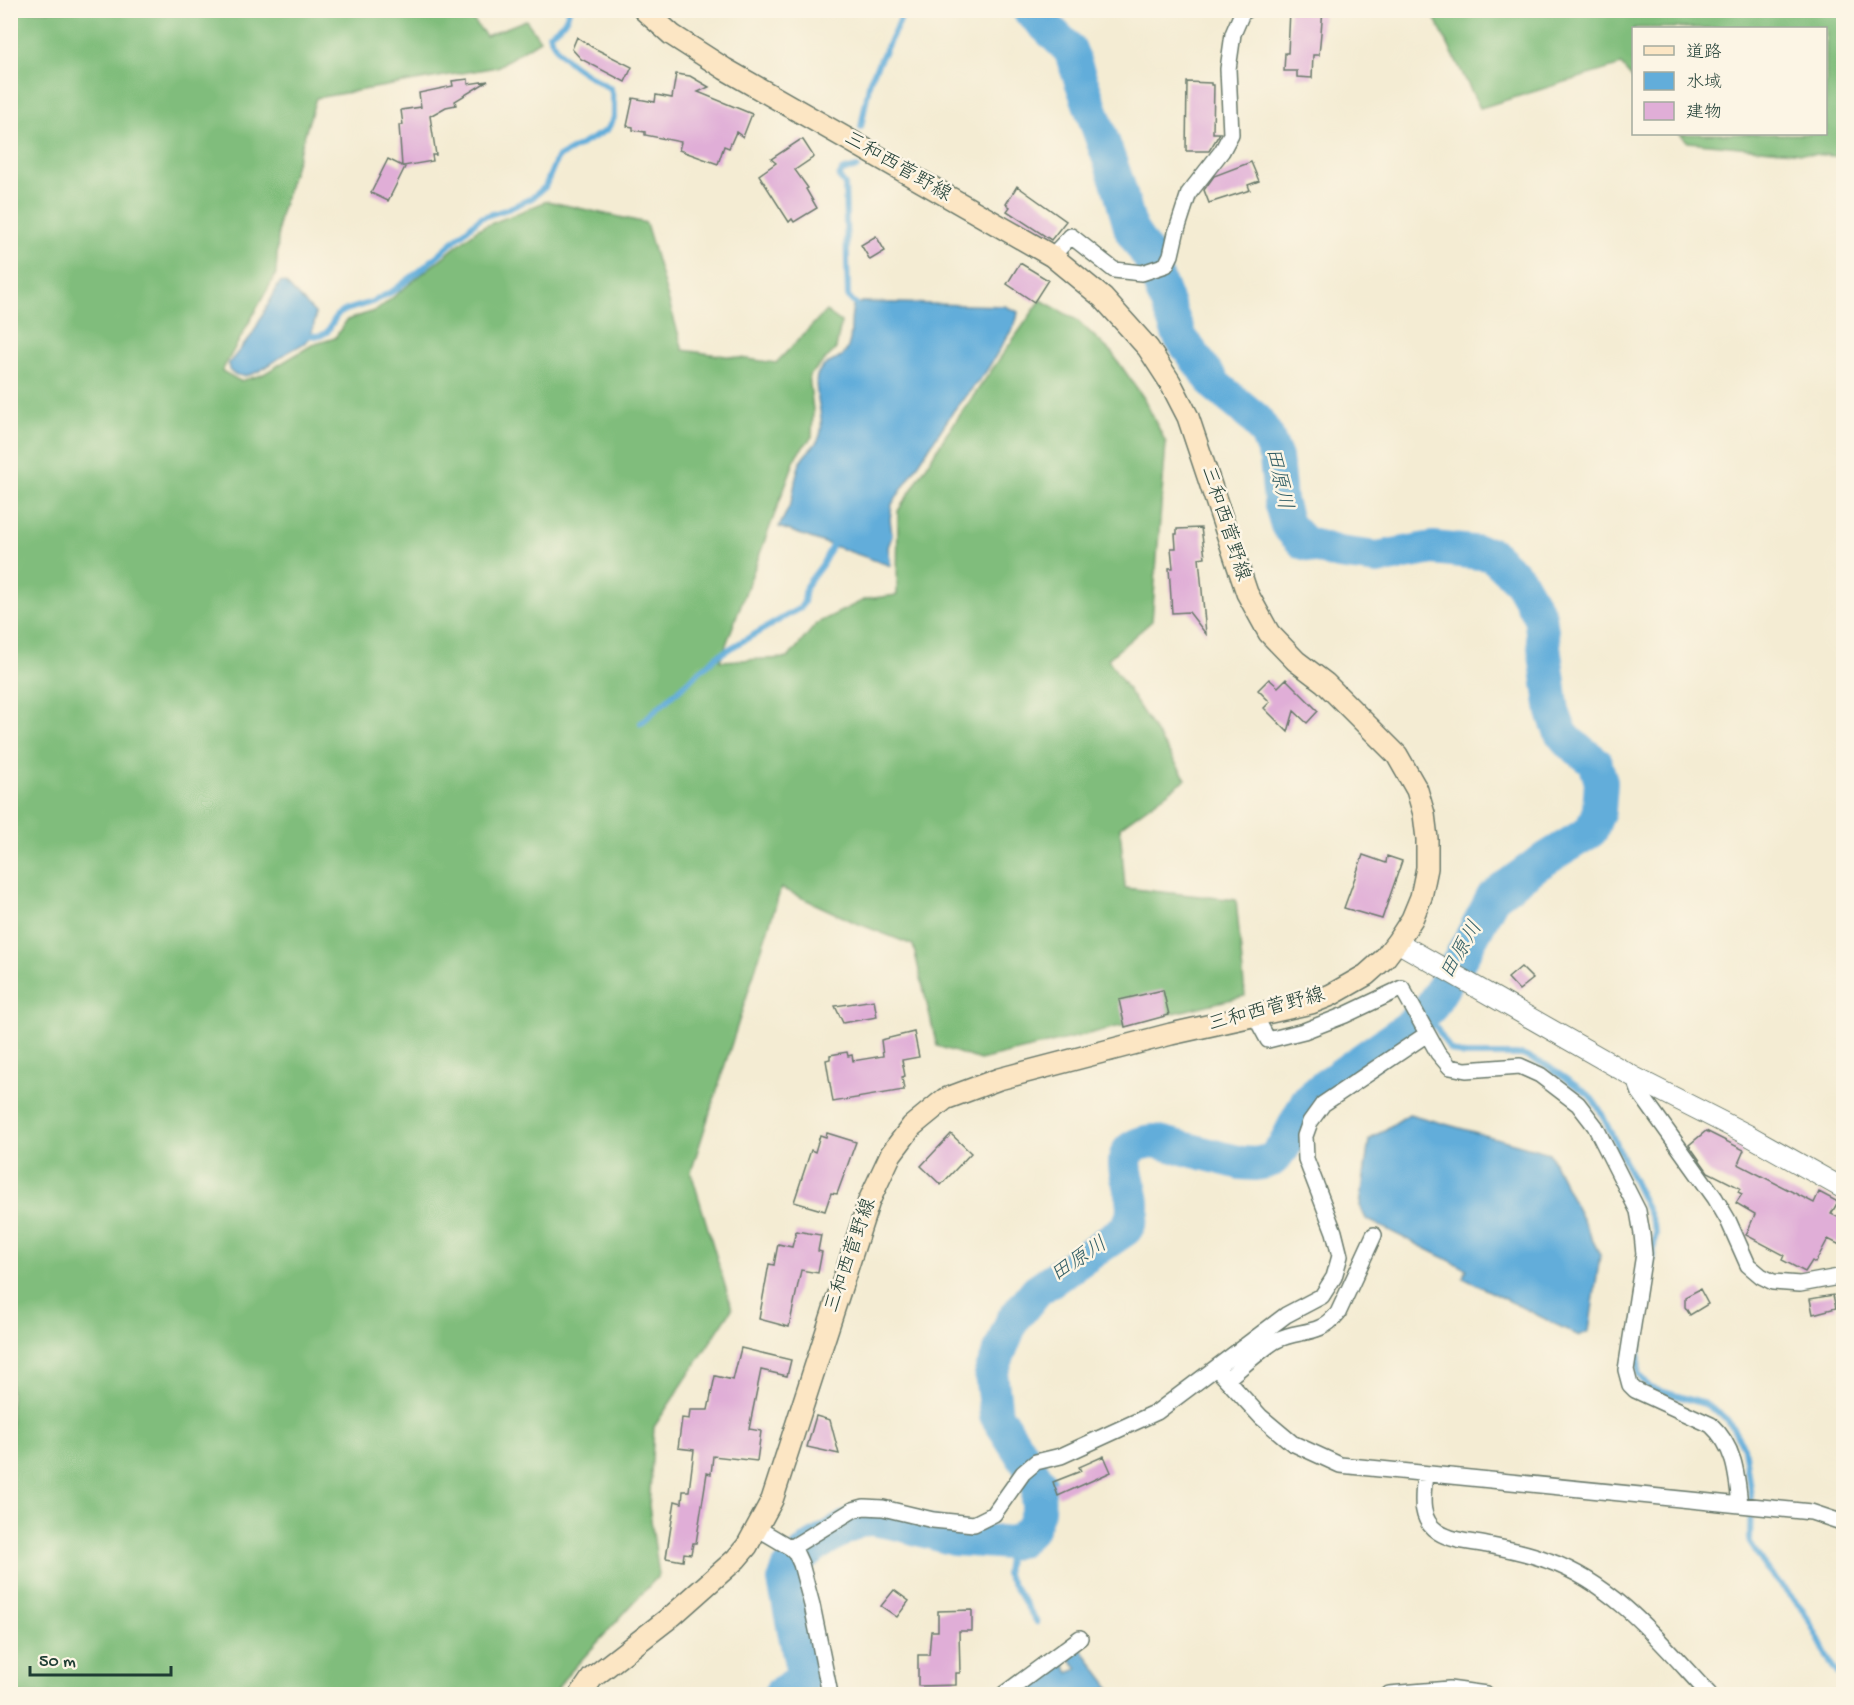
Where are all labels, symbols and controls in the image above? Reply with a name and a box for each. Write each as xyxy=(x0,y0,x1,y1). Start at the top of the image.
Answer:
legend xyxy=(1632,27,1827,135)
text: 道路 xyxy=(1686,42,1722,64)
text: 水域 xyxy=(1686,72,1722,94)
text: 建物 xyxy=(1686,102,1722,124)
street label: 三和西菅野線 xyxy=(839,126,956,208)
water label: 田原川 xyxy=(1258,445,1297,512)
street label: 三和西菅野線 xyxy=(1195,463,1255,585)
water label: 田原川 xyxy=(1436,917,1490,985)
street label: 三和西菅野線 xyxy=(1206,982,1328,1038)
street label: 三和西菅野線 xyxy=(820,1195,882,1316)
water label: 田原川 xyxy=(1046,1232,1113,1289)
scale bar xyxy=(30,1639,171,1677)
text: 50 m xyxy=(39,1652,76,1673)

